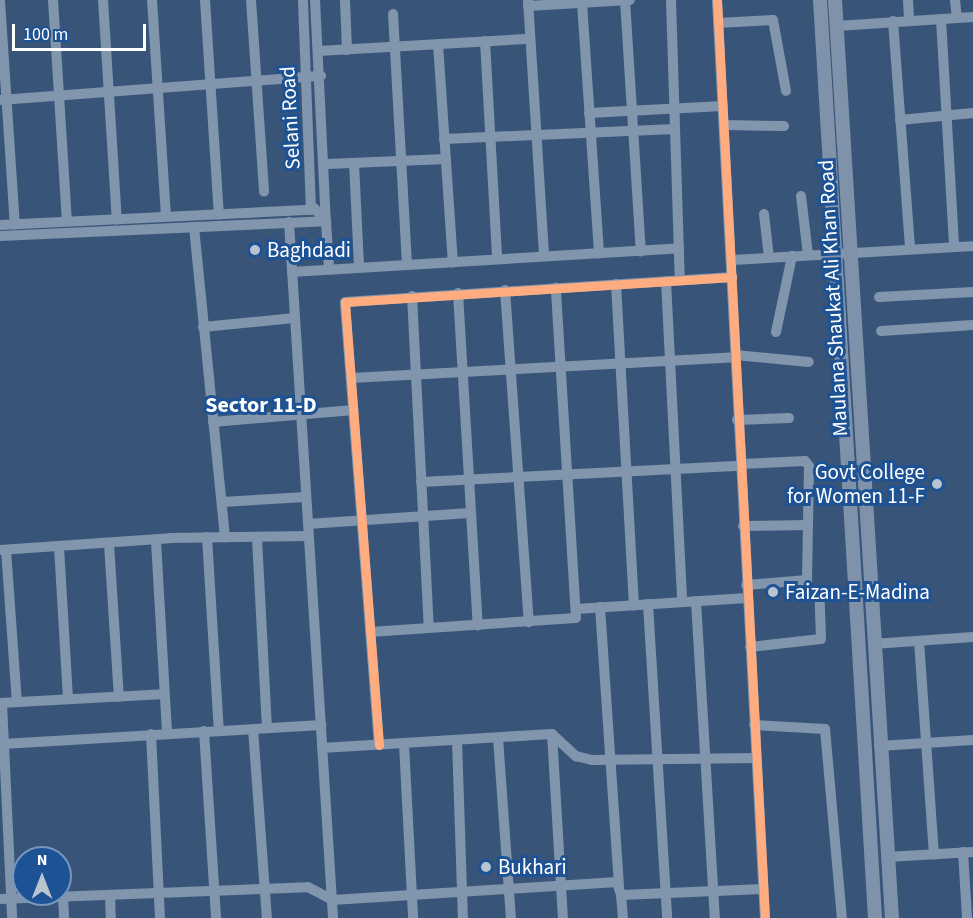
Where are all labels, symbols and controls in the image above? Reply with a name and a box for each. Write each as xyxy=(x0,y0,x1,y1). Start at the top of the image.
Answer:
scale bar xyxy=(15,12,148,50)
text: 100 m xyxy=(23,22,68,47)
street label: Selani Road xyxy=(275,66,305,170)
street label: Maulana Shaukat Ali Khan Road xyxy=(813,159,853,437)
place label: Baghdadi xyxy=(267,237,351,263)
marker: Baghdadi xyxy=(248,243,262,257)
district label: Sector 11-D xyxy=(205,393,317,419)
place label: Govt College for Women 11-F xyxy=(787,459,925,509)
marker: Govt College for Women 11-F xyxy=(930,477,944,491)
place label: Faizan-E-Madina xyxy=(785,579,930,605)
marker: Faizan-E-Madina xyxy=(766,585,780,599)
north arrow xyxy=(12,846,72,906)
text: N xyxy=(37,849,47,871)
place label: Bukhari xyxy=(498,854,567,880)
marker: Bukhari xyxy=(479,860,493,874)

